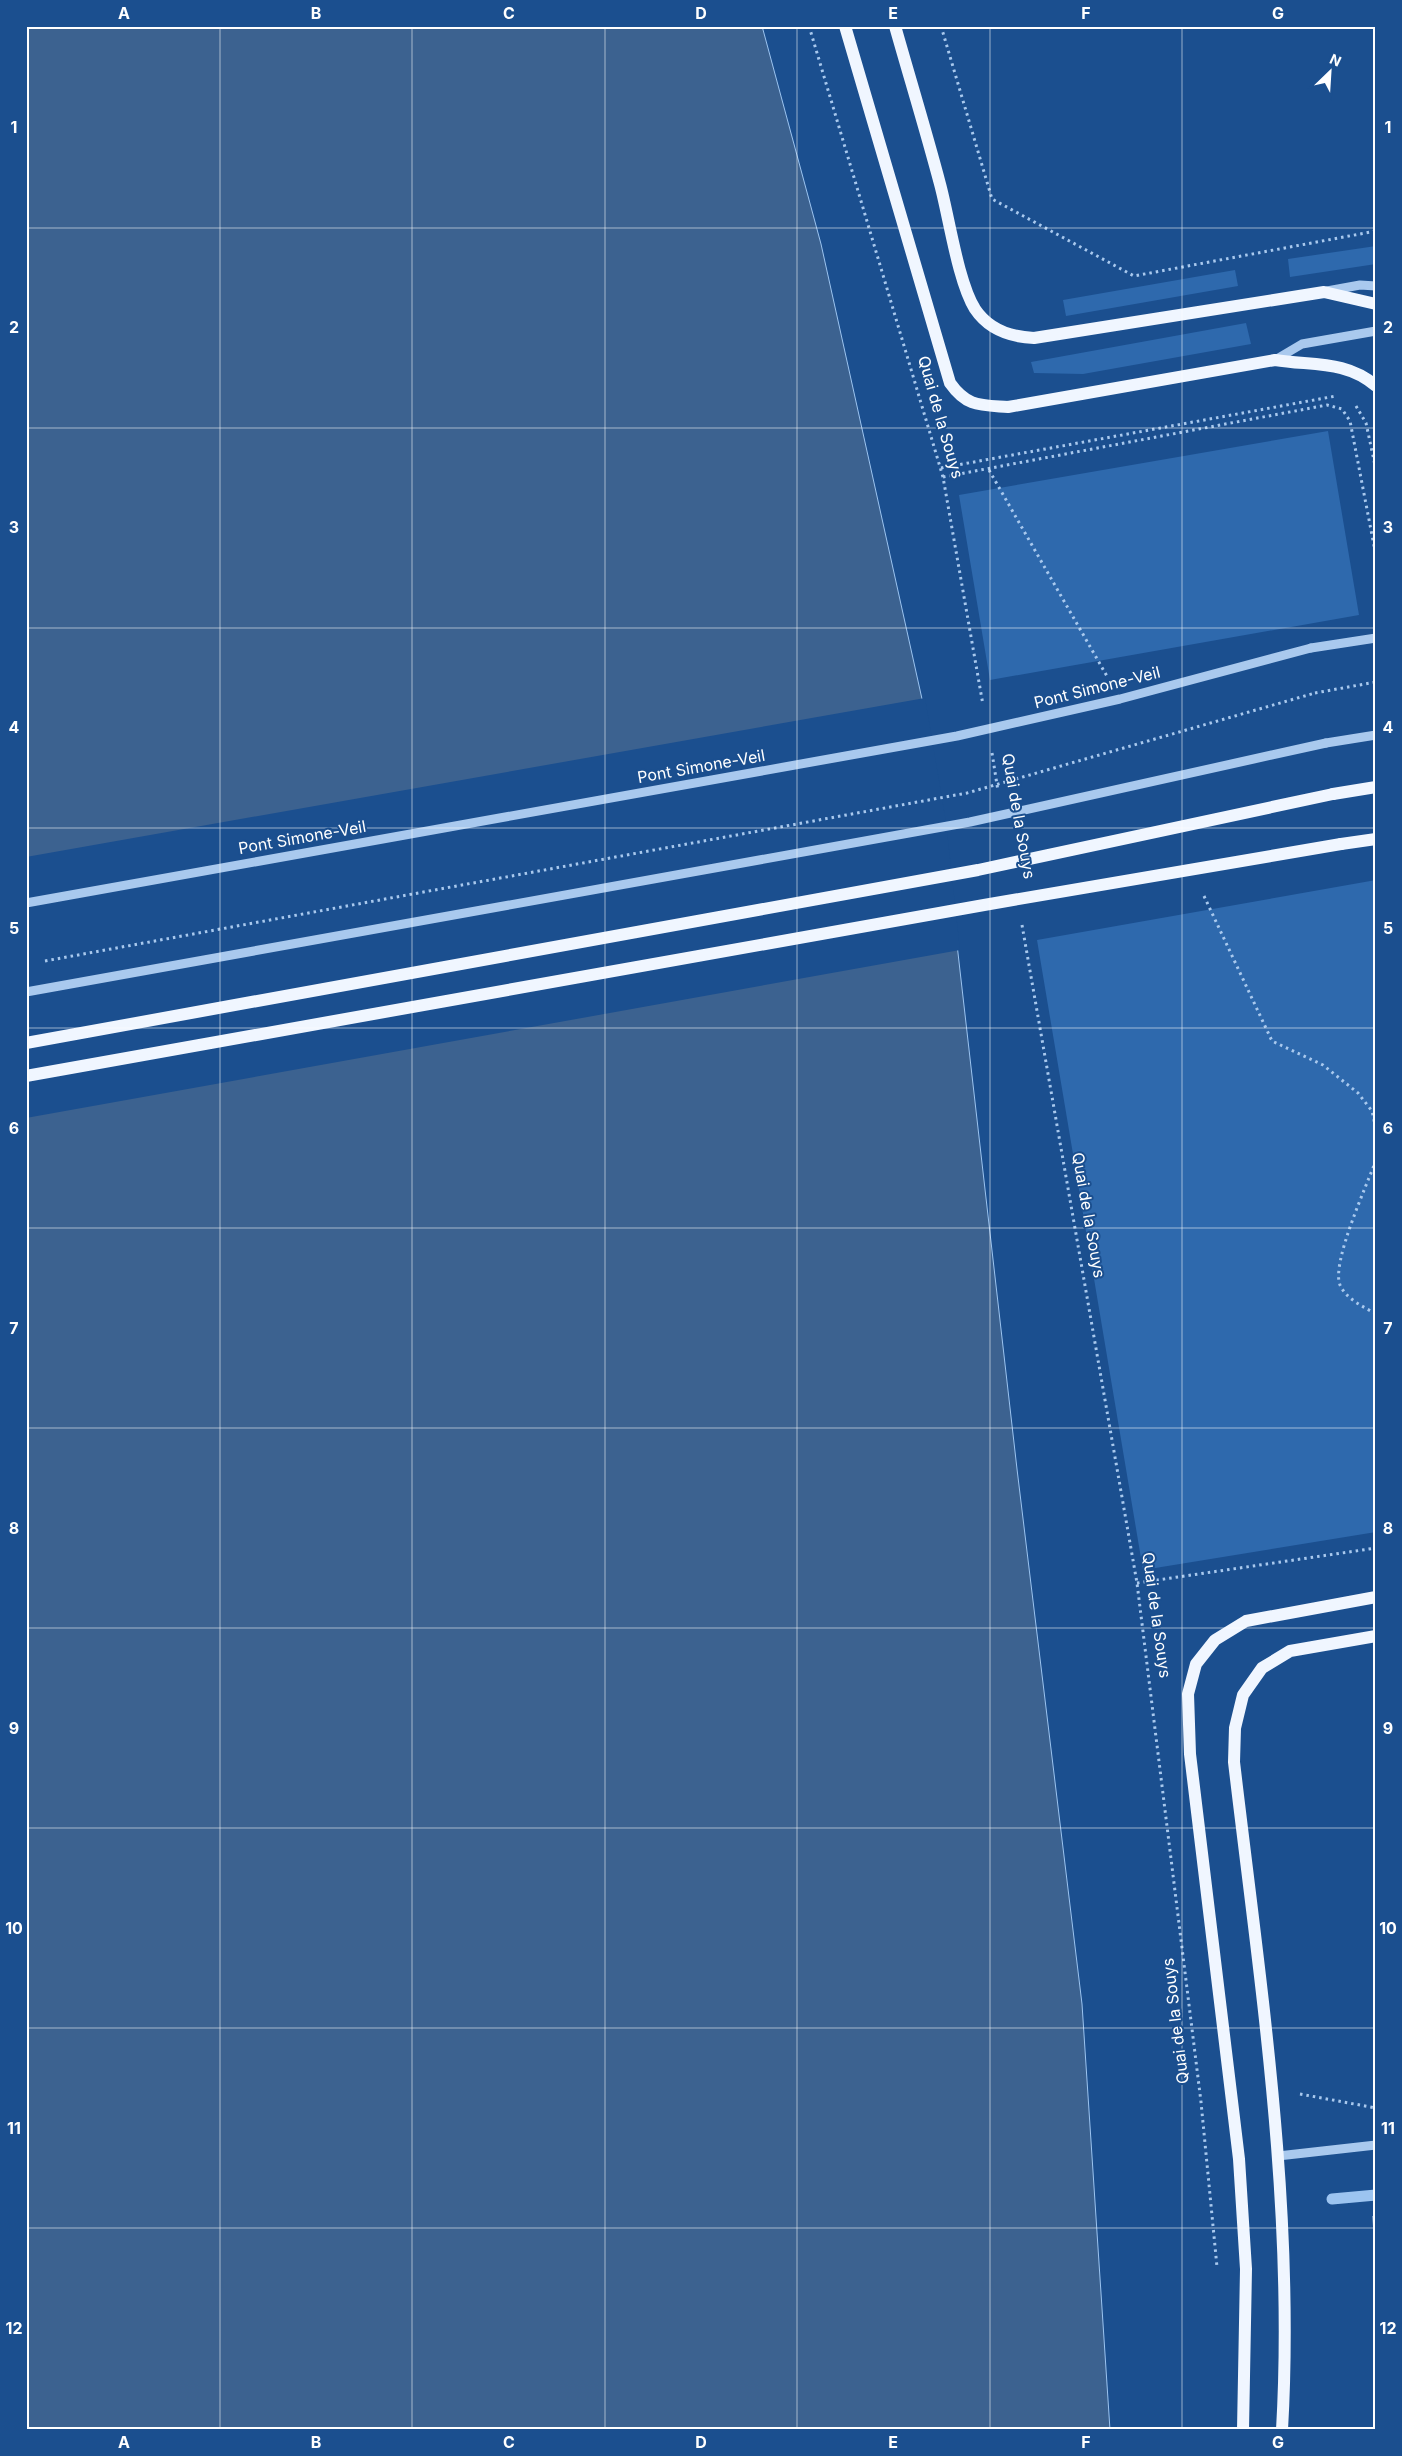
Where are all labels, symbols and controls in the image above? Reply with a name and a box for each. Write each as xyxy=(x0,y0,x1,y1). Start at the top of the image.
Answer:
text: A xyxy=(118,3,130,23)
text: B xyxy=(311,3,321,23)
text: C xyxy=(503,3,515,23)
text: D xyxy=(695,3,707,23)
text: E xyxy=(888,3,898,23)
text: F xyxy=(1081,3,1091,23)
text: G xyxy=(1272,3,1284,23)
north arrow xyxy=(1304,48,1354,98)
text: N xyxy=(1327,50,1344,70)
text: 1 xyxy=(11,117,17,137)
text: 1 xyxy=(1385,117,1391,137)
text: 2 xyxy=(9,317,19,337)
text: 2 xyxy=(1383,317,1393,337)
street label: Quai de la Souys xyxy=(914,353,968,481)
text: 3 xyxy=(9,517,19,537)
text: 3 xyxy=(1383,517,1393,537)
street label: Pont Simone-Veil xyxy=(1032,662,1162,712)
text: 4 xyxy=(9,717,20,737)
text: 4 xyxy=(1383,717,1394,737)
street label: Pont Simone-Veil xyxy=(636,745,766,787)
street label: Quai de la Souys xyxy=(998,752,1040,880)
street label: Pont Simone-Veil xyxy=(237,816,367,858)
text: 5 xyxy=(9,918,19,938)
text: 5 xyxy=(1383,918,1393,938)
text: 6 xyxy=(9,1118,19,1138)
text: 6 xyxy=(1383,1118,1393,1138)
street label: Quai de la Souys xyxy=(1068,1151,1110,1279)
text: 7 xyxy=(9,1318,19,1338)
text: 7 xyxy=(1383,1318,1393,1338)
text: 8 xyxy=(9,1518,19,1538)
text: 8 xyxy=(1383,1518,1393,1538)
street label: Quai de la Souys xyxy=(1138,1551,1176,1679)
text: 9 xyxy=(9,1718,19,1738)
text: 9 xyxy=(1383,1718,1393,1738)
text: 10 xyxy=(5,1918,23,1938)
text: 10 xyxy=(1379,1918,1397,1938)
street label: Quai de la Souys xyxy=(1157,1957,1193,2085)
text: 11 xyxy=(7,2118,21,2138)
text: 11 xyxy=(1381,2118,1395,2138)
text: 12 xyxy=(6,2318,22,2338)
text: 12 xyxy=(1380,2318,1396,2338)
text: A xyxy=(118,2432,130,2452)
text: B xyxy=(311,2432,321,2452)
text: C xyxy=(503,2432,515,2452)
text: D xyxy=(695,2432,707,2452)
text: E xyxy=(888,2432,898,2452)
text: F xyxy=(1081,2432,1091,2452)
text: G xyxy=(1272,2432,1284,2452)

